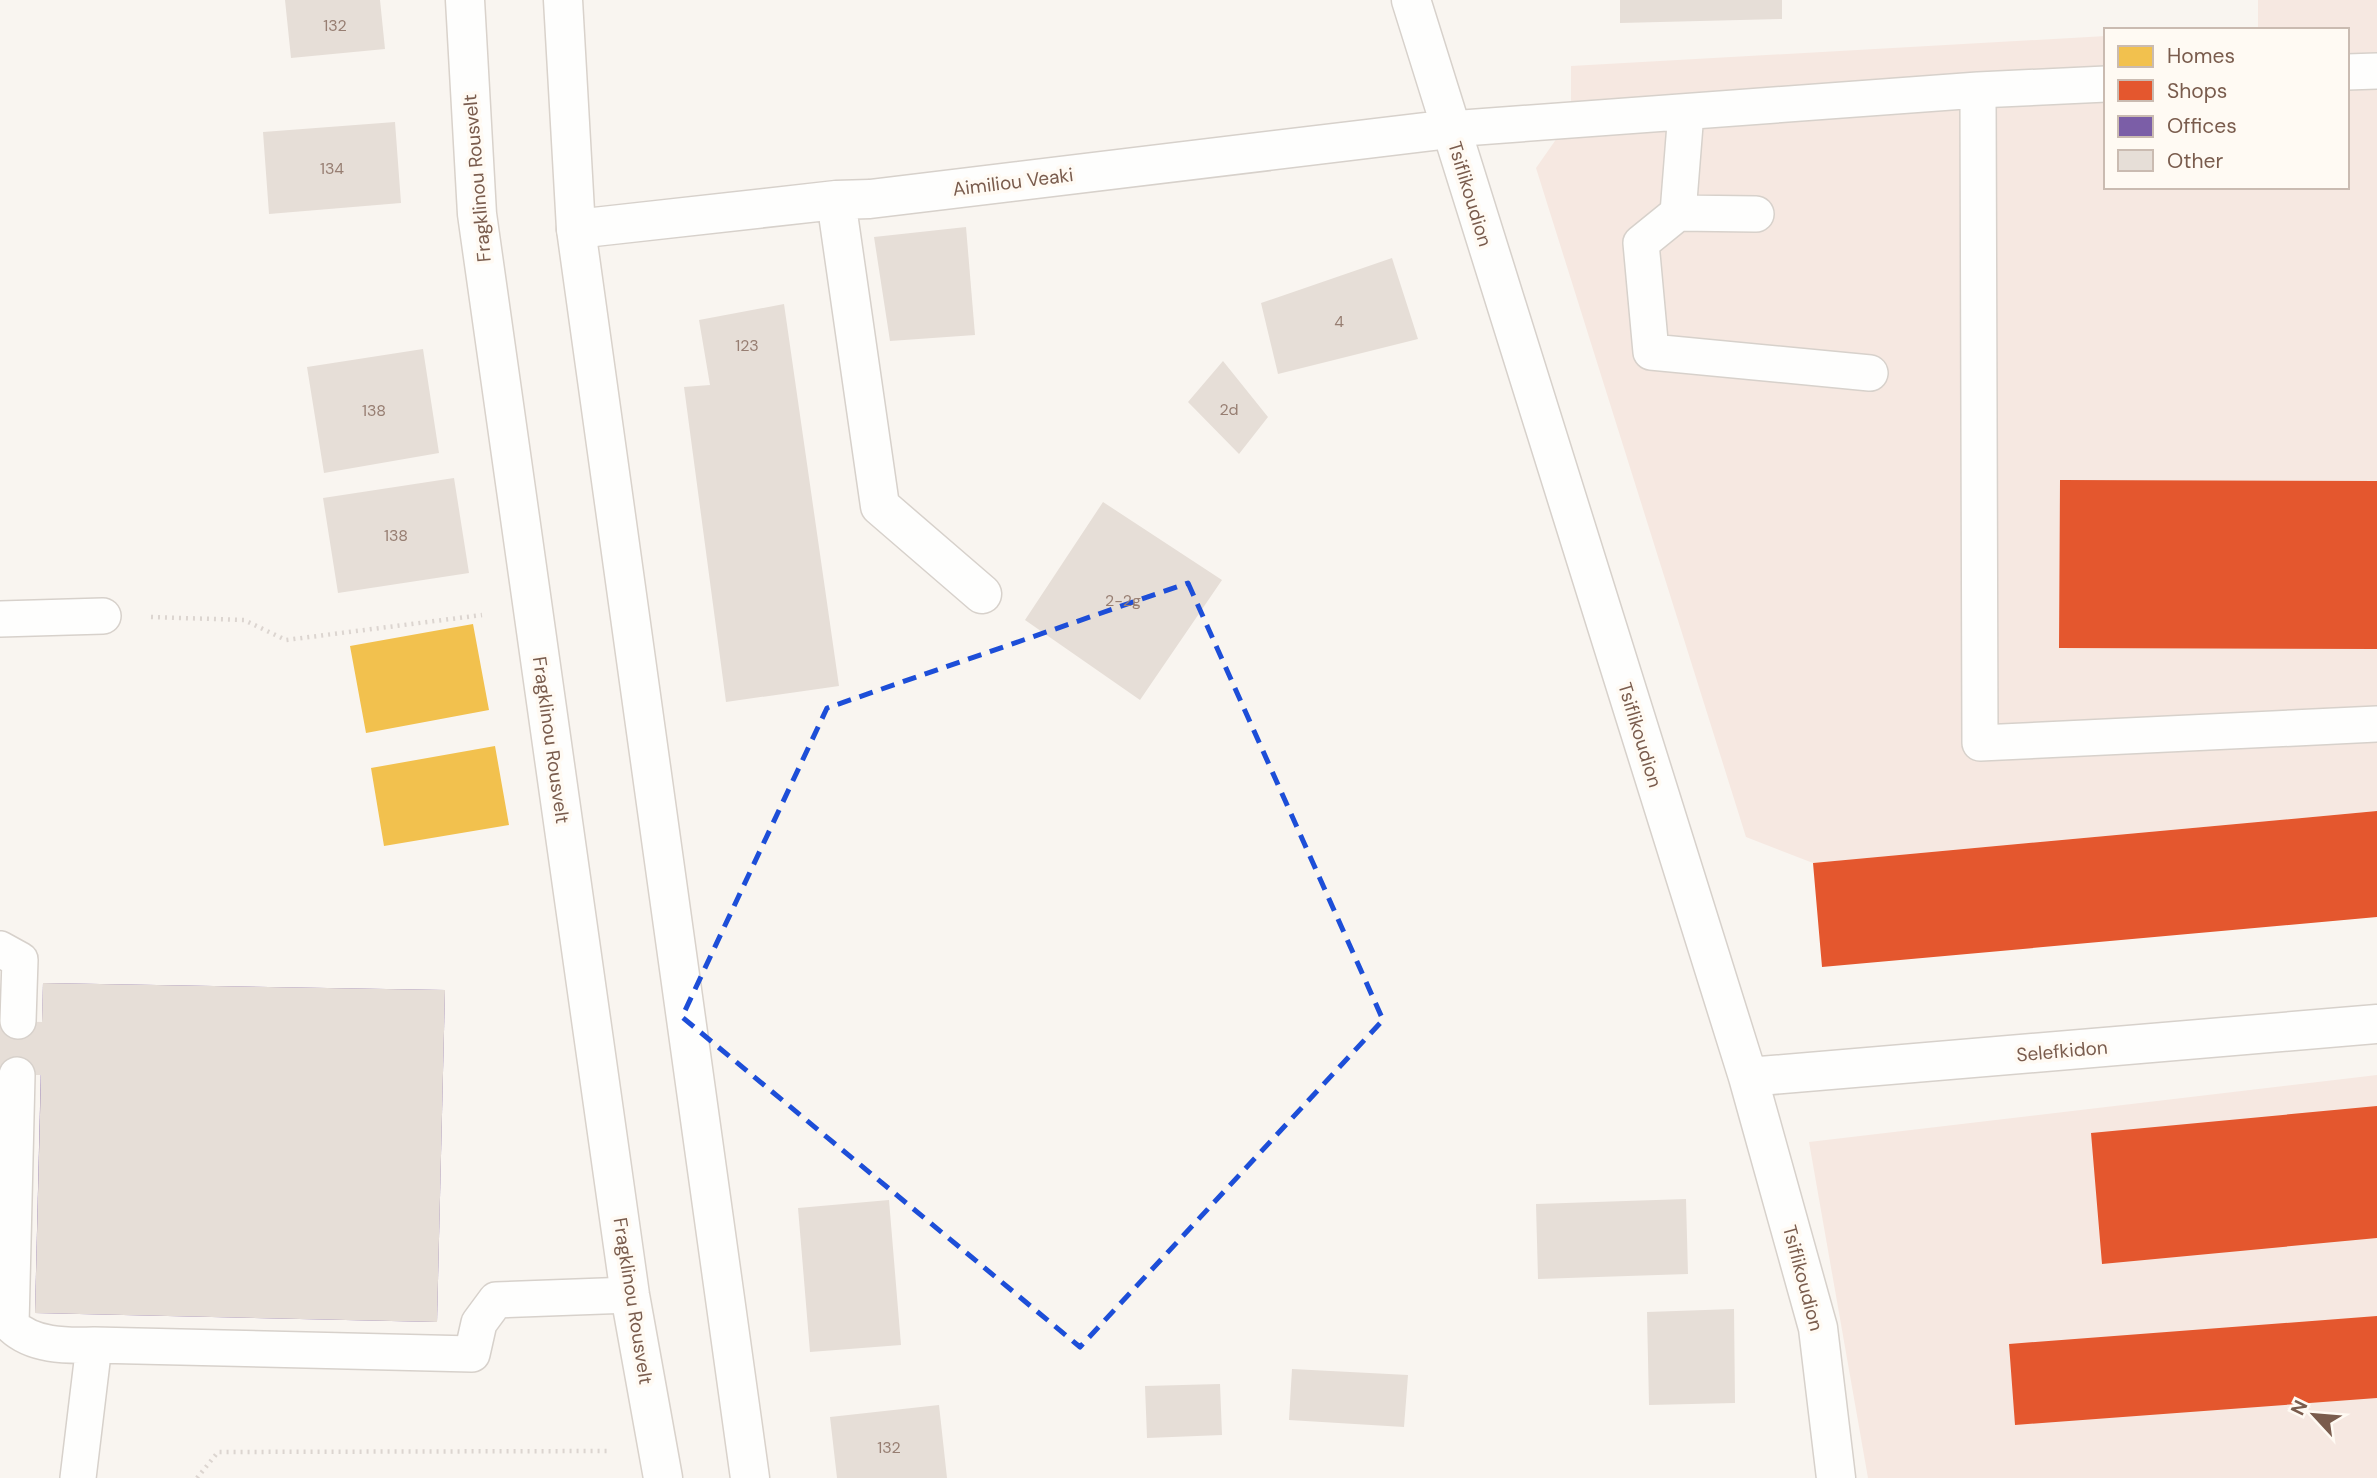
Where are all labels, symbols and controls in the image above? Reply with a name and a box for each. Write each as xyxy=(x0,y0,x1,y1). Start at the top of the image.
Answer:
house number: 132 xyxy=(323,15,347,36)
legend xyxy=(2104,28,2349,189)
text: Homes xyxy=(2167,42,2235,70)
text: Shops xyxy=(2167,77,2227,105)
street label: Fragklinou Rousvelt xyxy=(457,93,497,263)
text: Offices xyxy=(2167,112,2237,140)
street label: Tsiflikoudion xyxy=(1442,139,1498,249)
text: Other xyxy=(2167,147,2223,175)
house number: 134 xyxy=(320,158,344,179)
street label: Aimiliou Veaki xyxy=(951,162,1075,202)
house number: 4 xyxy=(1334,311,1344,332)
house number: 123 xyxy=(735,335,759,356)
house number: 2d xyxy=(1220,399,1238,420)
house number: 138 xyxy=(362,400,386,421)
house number: 138 xyxy=(384,525,408,546)
house number: 2-2g xyxy=(1105,590,1141,611)
street label: Fragklinou Rousvelt xyxy=(527,655,575,825)
street label: Tsiflikoudion xyxy=(1612,680,1668,790)
street label: Selefkidon xyxy=(2015,1035,2109,1067)
street label: Fragklinou Rousvelt xyxy=(607,1216,659,1386)
street label: Tsiflikoudion xyxy=(1777,1222,1829,1334)
north arrow xyxy=(2279,1380,2349,1450)
text: N xyxy=(2285,1396,2313,1419)
house number: 132 xyxy=(877,1437,901,1458)

